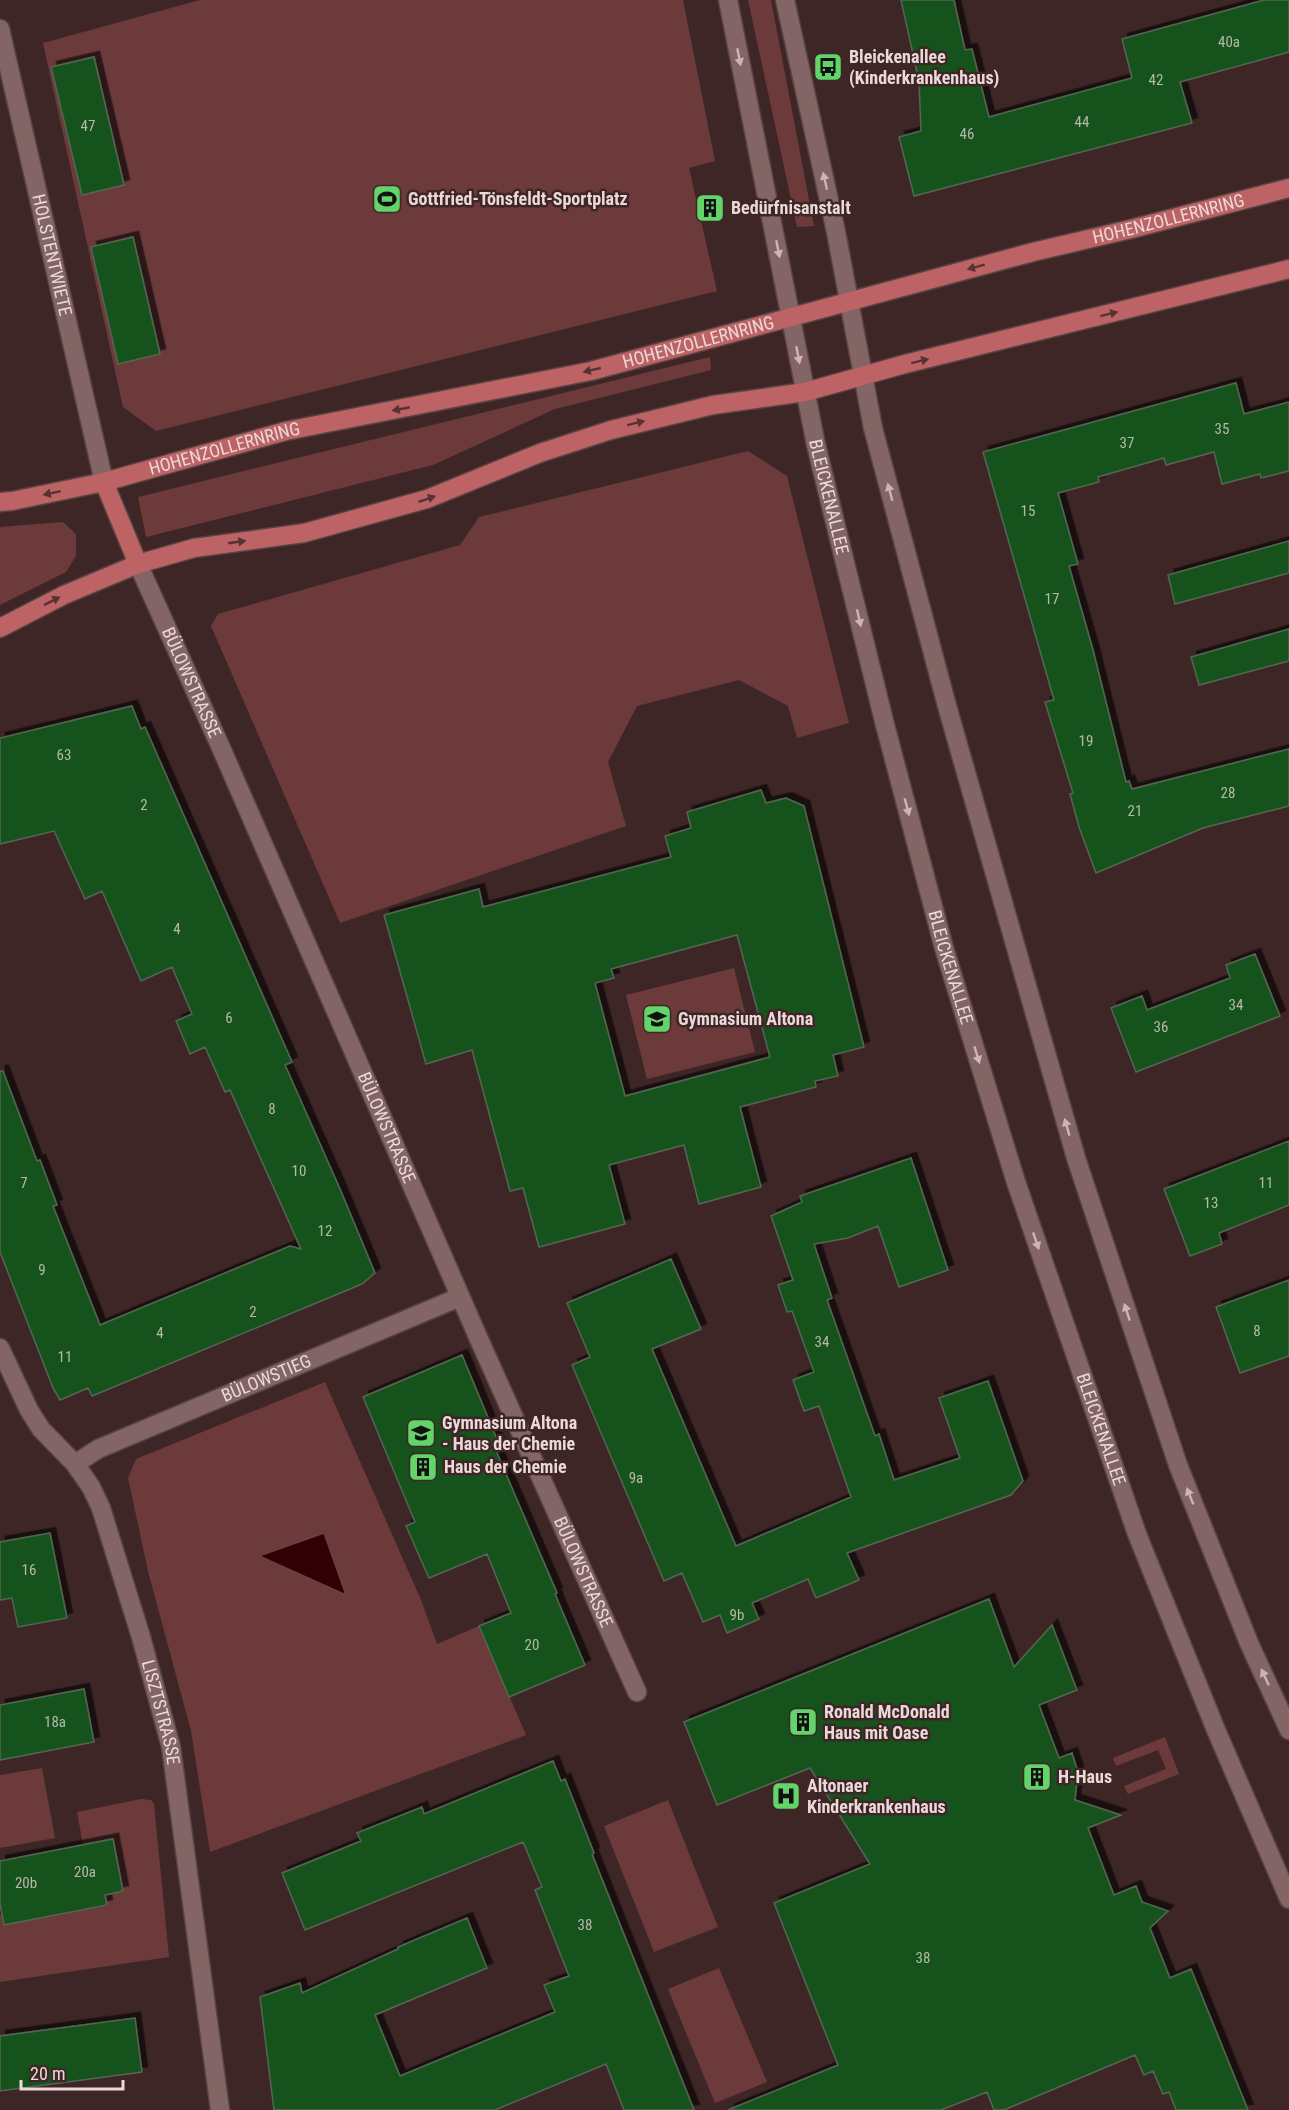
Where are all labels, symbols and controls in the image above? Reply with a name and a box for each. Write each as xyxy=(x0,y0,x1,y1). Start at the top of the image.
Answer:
house number: 40a xyxy=(1218,33,1240,51)
place label: Bleickenallee (Kinderkrankenhaus) xyxy=(849,46,999,89)
one-way arrow xyxy=(735,48,744,67)
bus stop icon: Bleickenallee (Kinderkrankenhaus) xyxy=(812,51,844,83)
house number: 42 xyxy=(1149,71,1163,89)
house number: 44 xyxy=(1075,113,1089,131)
house number: 47 xyxy=(81,117,95,135)
house number: 46 xyxy=(960,125,974,143)
one-way arrow xyxy=(819,172,829,190)
sports icon: Gottfried-Tönsfeldt-Sportplatz xyxy=(371,183,403,215)
place label: Gottfried-Tönsfeldt-Sportplatz xyxy=(408,188,628,209)
street label: HOHENZOLLERNRING xyxy=(1090,189,1247,248)
street label: HOLSTENTWIETE xyxy=(28,192,77,318)
building icon: Bedürfnisanstalt xyxy=(694,192,726,224)
place label: Bedürfnisanstalt xyxy=(731,197,851,218)
one-way arrow xyxy=(774,239,783,258)
one-way arrow xyxy=(967,262,985,272)
one-way arrow xyxy=(1100,308,1119,318)
street label: HOHENZOLLERNRING xyxy=(620,311,776,372)
one-way arrow xyxy=(794,346,803,365)
one-way arrow xyxy=(911,355,929,365)
one-way arrow xyxy=(583,366,602,376)
one-way arrow xyxy=(392,404,410,414)
street label: HOHENZOLLERNRING xyxy=(146,418,302,479)
one-way arrow xyxy=(627,418,646,428)
house number: 35 xyxy=(1215,420,1229,438)
house number: 37 xyxy=(1120,434,1134,452)
street label: BLEICKENALLEE xyxy=(805,438,854,556)
one-way arrow xyxy=(885,483,895,501)
one-way arrow xyxy=(43,489,62,498)
one-way arrow xyxy=(418,494,436,503)
house number: 15 xyxy=(1021,502,1035,520)
one-way arrow xyxy=(228,538,247,547)
house number: 17 xyxy=(1045,590,1059,608)
one-way arrow xyxy=(44,596,61,606)
one-way arrow xyxy=(854,609,864,627)
street label: BÜLOWSTRASSE xyxy=(158,624,226,741)
house number: 19 xyxy=(1079,732,1093,750)
house number: 63 xyxy=(57,746,71,764)
house number: 28 xyxy=(1221,784,1235,802)
house number: 2 xyxy=(140,796,148,814)
one-way arrow xyxy=(902,798,912,816)
house number: 21 xyxy=(1128,802,1142,820)
street label: BLEICKENALLEE xyxy=(924,908,978,1027)
house number: 4 xyxy=(173,920,181,938)
house number: 34 xyxy=(1229,996,1243,1014)
school or university icon: Gymnasium Altona xyxy=(641,1003,673,1035)
place label: Gymnasium Altona xyxy=(678,1008,813,1029)
house number: 6 xyxy=(225,1009,233,1027)
house number: 36 xyxy=(1154,1018,1168,1036)
one-way arrow xyxy=(973,1046,982,1064)
street label: BÜLOWSTRASSE xyxy=(354,1069,421,1186)
house number: 8 xyxy=(268,1100,276,1118)
one-way arrow xyxy=(1062,1117,1071,1135)
house number: 10 xyxy=(292,1162,306,1180)
house number: 7 xyxy=(20,1174,28,1192)
house number: 11 xyxy=(1259,1174,1273,1192)
house number: 13 xyxy=(1204,1194,1218,1212)
house number: 12 xyxy=(318,1222,332,1240)
one-way arrow xyxy=(1032,1232,1042,1250)
house number: 9 xyxy=(38,1261,46,1279)
house number: 2 xyxy=(249,1303,257,1321)
one-way arrow xyxy=(1122,1303,1131,1321)
house number: 8 xyxy=(1253,1322,1261,1340)
house number: 4 xyxy=(156,1324,164,1342)
house number: 34 xyxy=(815,1333,829,1351)
house number: 11 xyxy=(58,1348,72,1366)
street label: BÜLOWSTIEG xyxy=(218,1350,314,1406)
street label: BLEICKENALLEE xyxy=(1072,1370,1131,1488)
place label: Gymnasium Altona - Haus der Chemie xyxy=(442,1412,577,1454)
school or university icon: Gymnasium Altona - Haus der Chemie xyxy=(405,1417,437,1449)
building icon: Haus der Chemie xyxy=(407,1451,439,1483)
place label: Haus der Chemie xyxy=(444,1456,567,1477)
house number: 9a xyxy=(629,1469,643,1487)
one-way arrow xyxy=(1185,1487,1195,1505)
street label: BÜLOWSTRASSE xyxy=(550,1513,618,1630)
house number: 16 xyxy=(22,1561,36,1579)
house number: 9b xyxy=(730,1606,744,1624)
house number: 20 xyxy=(525,1636,539,1654)
street label: LISZTSTRASSE xyxy=(138,1658,184,1766)
one-way arrow xyxy=(1260,1668,1269,1685)
place label: Ronald McDonald Haus mit Oase xyxy=(824,1701,950,1743)
building icon: Ronald McDonald Haus mit Oase xyxy=(787,1706,819,1738)
house number: 18a xyxy=(44,1713,66,1731)
building icon: H-Haus xyxy=(1021,1761,1053,1793)
place label: H-Haus xyxy=(1058,1766,1112,1787)
place label: Altonaer Kinderkrankenhaus xyxy=(807,1775,946,1817)
hospital icon: Altonaer Kinderkrankenhaus xyxy=(770,1780,802,1812)
house number: 20a xyxy=(74,1863,96,1881)
house number: 20b xyxy=(15,1874,37,1892)
house number: 38 xyxy=(578,1916,592,1934)
house number: 38 xyxy=(916,1949,930,1967)
scale bar xyxy=(21,2053,123,2091)
text: 20 m xyxy=(30,2063,65,2084)

